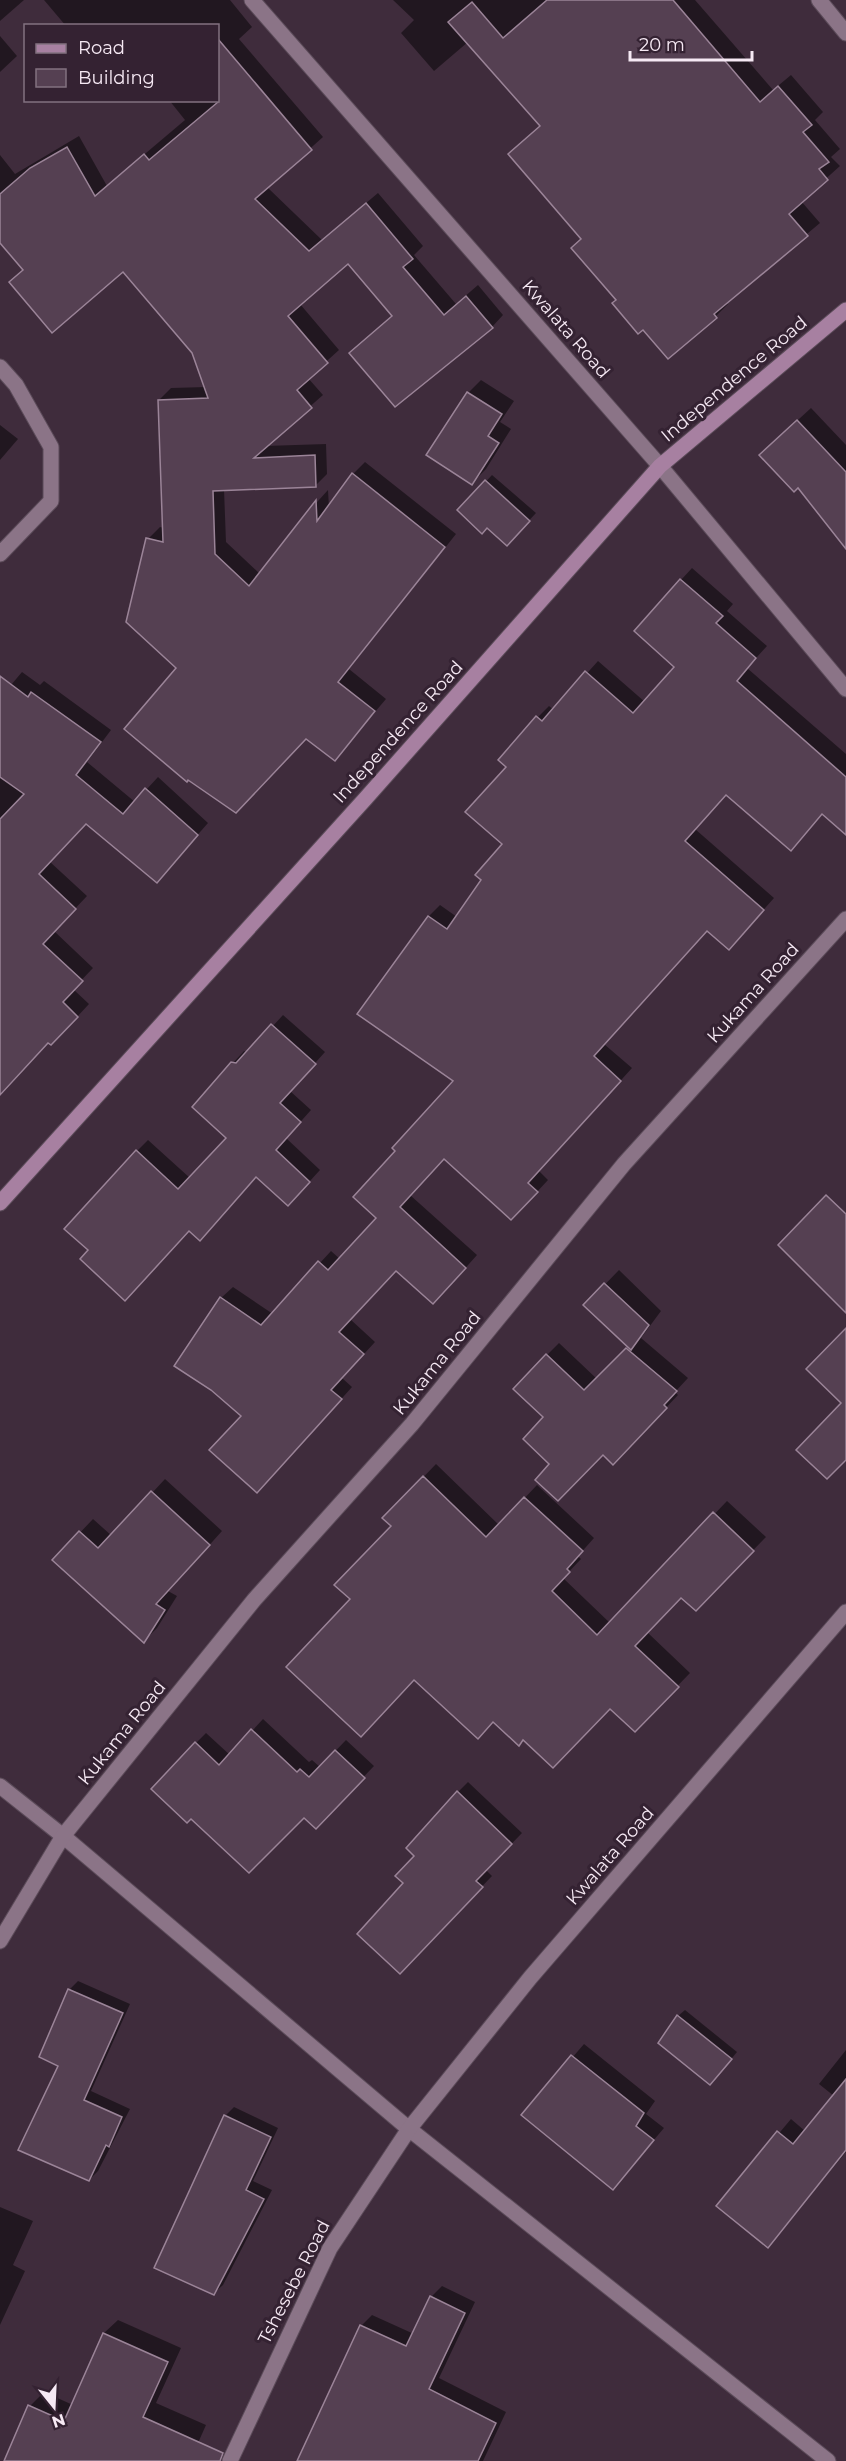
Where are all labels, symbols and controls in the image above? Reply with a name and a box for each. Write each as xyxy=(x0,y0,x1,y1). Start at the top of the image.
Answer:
legend xyxy=(24,24,219,102)
scale bar xyxy=(630,24,752,62)
text: 20 m xyxy=(639,34,685,56)
text: Road xyxy=(78,37,125,59)
text: Building xyxy=(78,67,155,89)
street label: Kwalata Road xyxy=(517,275,615,383)
street label: Independence Road xyxy=(657,312,811,446)
street label: Independence Road xyxy=(328,656,468,808)
street label: Kukama Road xyxy=(702,938,804,1048)
street label: Kukama Road xyxy=(388,1307,486,1419)
street label: Kukama Road xyxy=(73,1677,171,1789)
street label: Kwalata Road xyxy=(561,1802,659,1910)
street label: Tshesebe Road xyxy=(253,2216,335,2348)
north arrow xyxy=(24,2377,84,2437)
text: N xyxy=(49,2410,68,2432)

